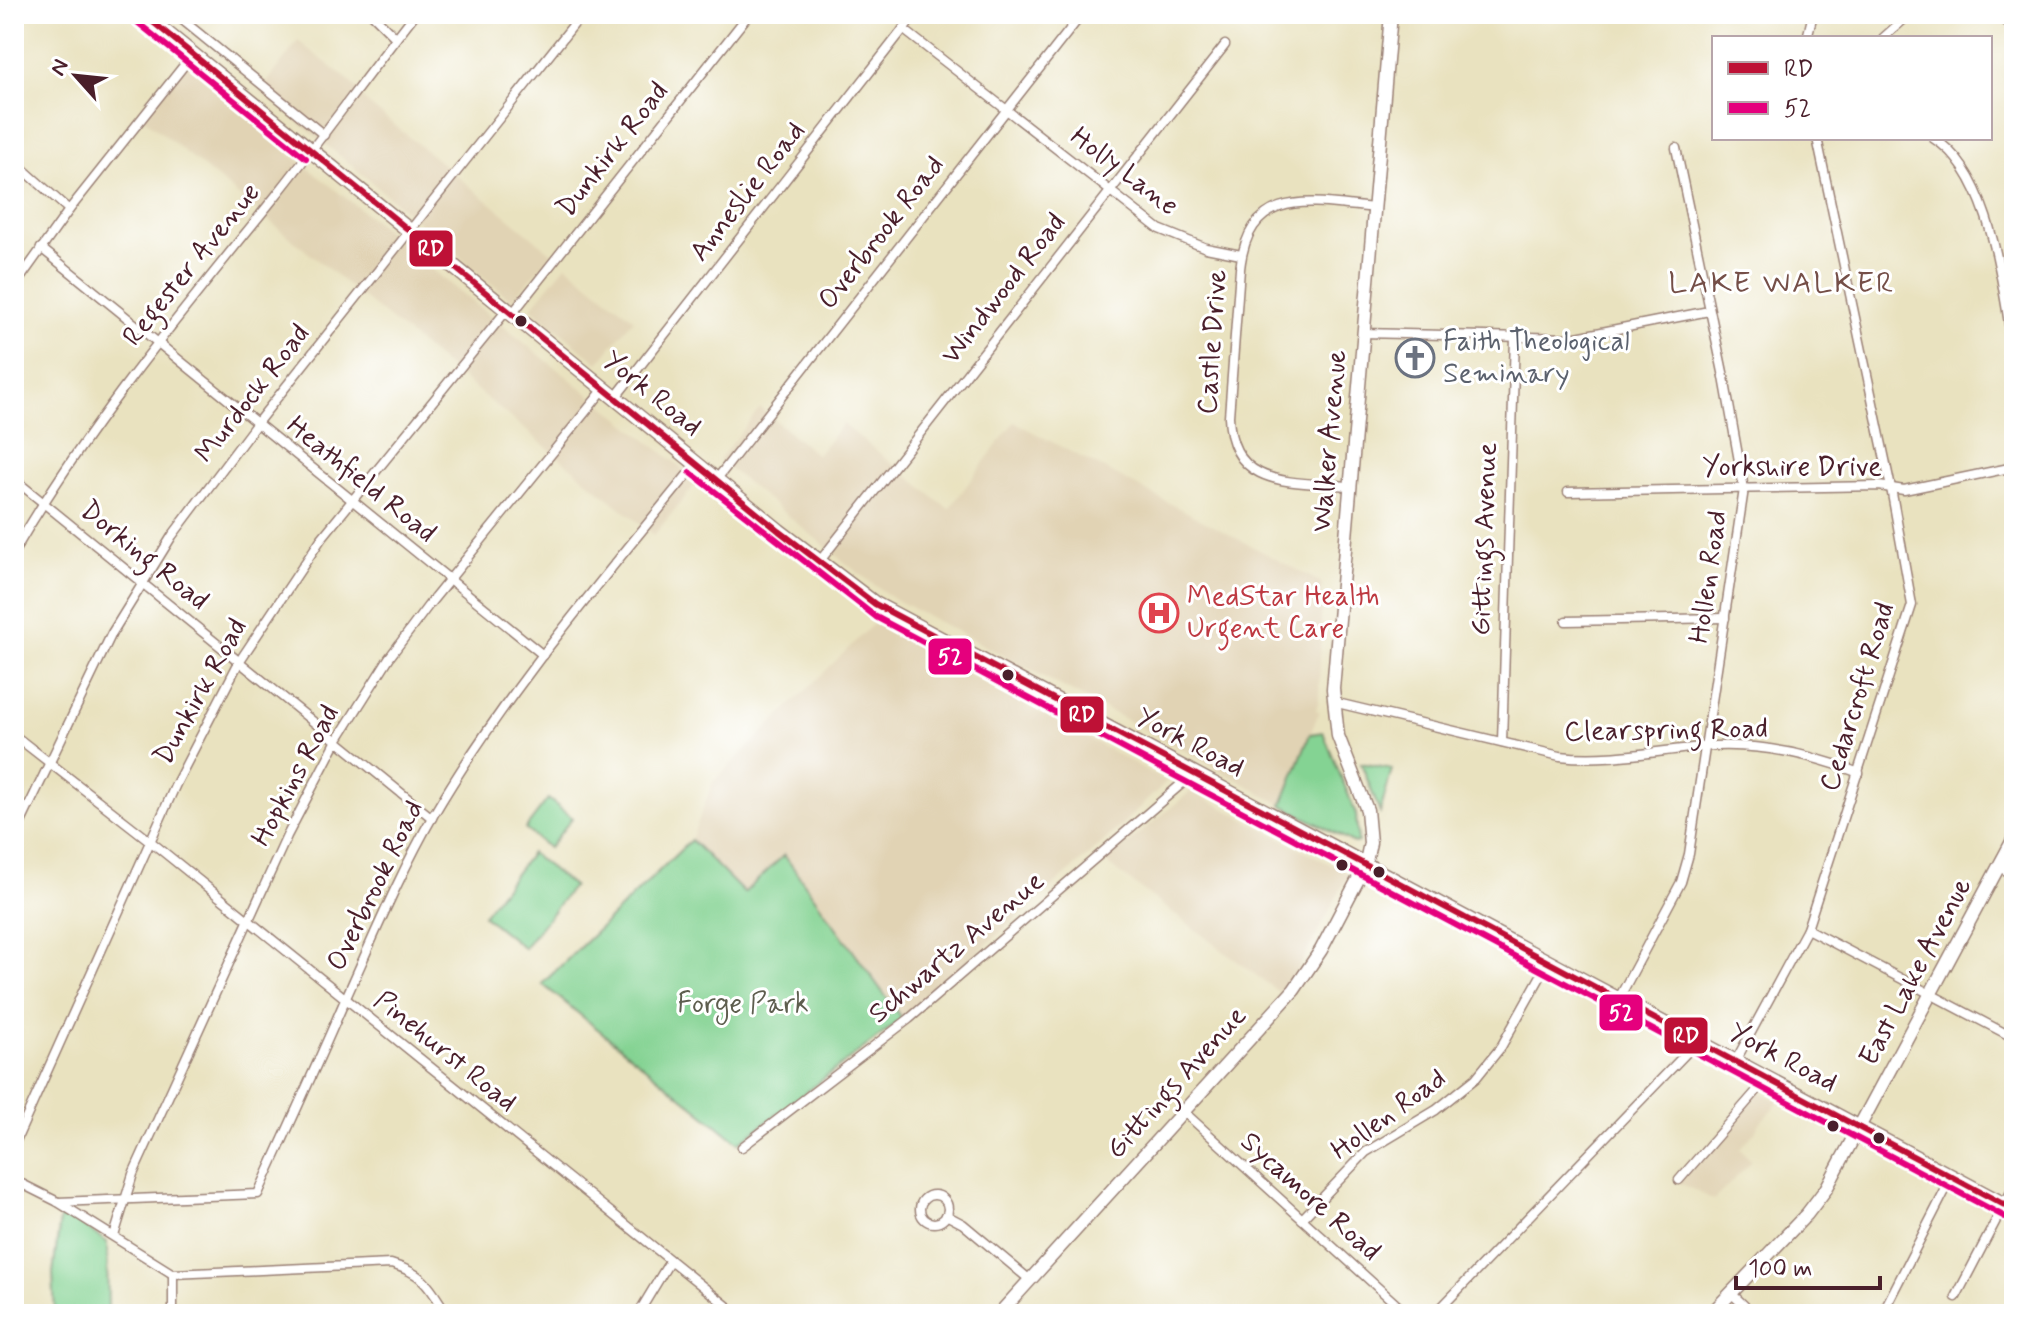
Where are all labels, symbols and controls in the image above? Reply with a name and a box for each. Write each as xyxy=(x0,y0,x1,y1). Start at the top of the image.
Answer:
north arrow xyxy=(36,36,116,116)
legend xyxy=(1712,36,1992,140)
text: RD xyxy=(1784,54,1814,85)
text: N xyxy=(44,55,76,81)
street label: Dunkirk Road xyxy=(548,75,678,225)
text: 52 xyxy=(1784,94,1811,125)
street label: Anneslie Road xyxy=(682,114,814,270)
street label: Holly Lane xyxy=(1062,119,1186,225)
street label: Overbrook Road xyxy=(810,149,954,317)
street label: Regester Avenue xyxy=(115,176,272,356)
street label: Windwood Road xyxy=(933,206,1075,372)
line badge: RD xyxy=(408,229,454,268)
text: RD xyxy=(417,236,445,264)
district label: LAKE WALKER xyxy=(1669,264,1895,303)
street label: Castle Drive xyxy=(1189,268,1237,416)
unlabelled marker xyxy=(513,313,529,329)
street label: Murdock Road xyxy=(187,317,319,471)
place label: Faith Theological Seminary xyxy=(1443,324,1630,393)
church icon: Faith Theological Seminary xyxy=(1394,337,1436,379)
street label: York Road xyxy=(595,343,709,445)
street label: Walker Avenue xyxy=(1304,348,1356,534)
street label: Heathfield Road xyxy=(278,408,444,552)
street label: Gittings Avenue xyxy=(1463,442,1510,636)
street label: Yorkshire Drive xyxy=(1702,449,1882,486)
street label: Dorking Road xyxy=(70,493,216,622)
street label: Hollen Road xyxy=(1681,508,1737,646)
place label: MedStar Health Urgent Care xyxy=(1187,579,1380,651)
hospital icon: MedStar Health Urgent Care xyxy=(1138,592,1180,634)
street label: Cedarcroft Road xyxy=(1812,598,1904,796)
street label: Dunkirk Road xyxy=(146,612,256,772)
line badge: 52 xyxy=(927,637,973,676)
text: 52 xyxy=(938,644,962,672)
unlabelled marker xyxy=(1000,667,1016,683)
line badge: RD xyxy=(1059,695,1105,734)
street label: Hopkins Road xyxy=(243,699,349,853)
street label: York Road xyxy=(1129,699,1251,787)
text: RD xyxy=(1068,702,1096,730)
street label: Clearspring Road xyxy=(1564,711,1768,754)
street label: Overbrook Road xyxy=(319,795,433,977)
unlabelled marker xyxy=(1334,857,1350,873)
street label: Schwartz Avenue xyxy=(861,864,1053,1032)
unlabelled marker xyxy=(1371,864,1387,880)
street label: East Lake Avenue xyxy=(1851,872,1981,1072)
street label: Pinehurst Road xyxy=(366,983,524,1121)
park label: Forge Park xyxy=(677,986,809,1025)
line badge: 52 xyxy=(1598,993,1644,1032)
street label: Gittings Avenue xyxy=(1099,999,1258,1169)
text: 52 xyxy=(1609,1000,1633,1028)
street label: York Road xyxy=(1722,1014,1844,1102)
line badge: RD xyxy=(1663,1016,1709,1055)
text: RD xyxy=(1672,1023,1700,1051)
street label: Hollen Road xyxy=(1324,1061,1454,1169)
unlabelled marker xyxy=(1825,1118,1841,1134)
street label: Sycamore Road xyxy=(1232,1124,1388,1270)
unlabelled marker xyxy=(1871,1130,1887,1146)
scale bar xyxy=(1736,1240,1880,1290)
text: 100 m xyxy=(1748,1254,1812,1285)

